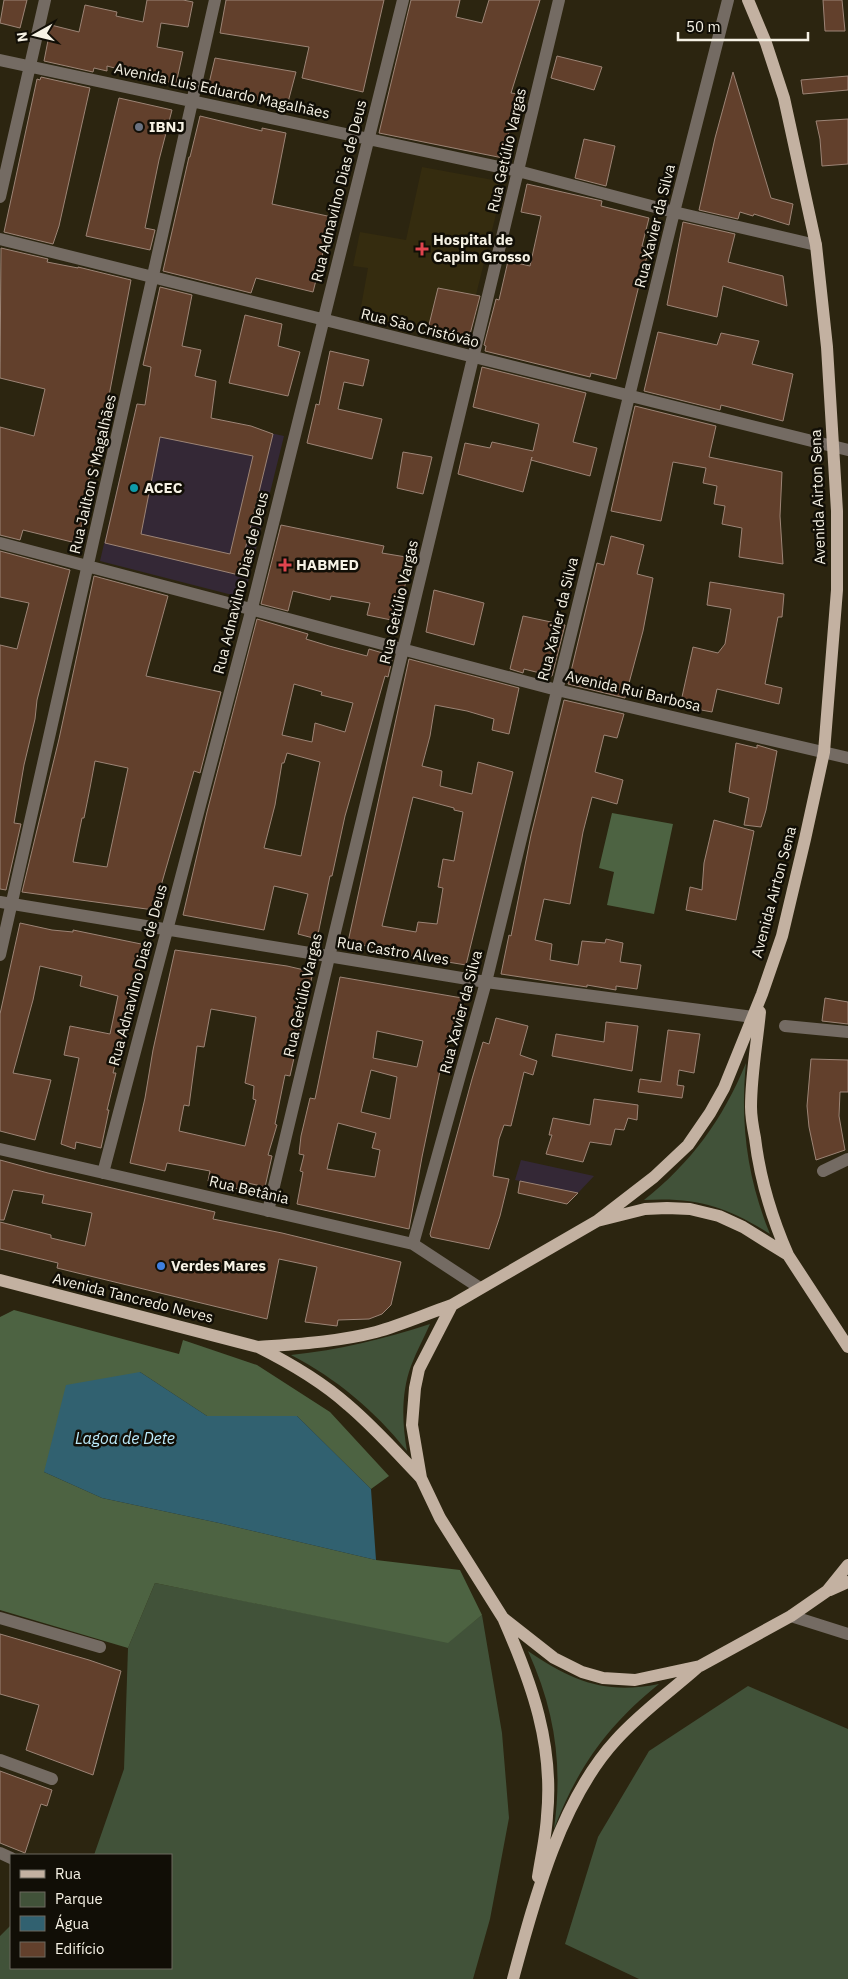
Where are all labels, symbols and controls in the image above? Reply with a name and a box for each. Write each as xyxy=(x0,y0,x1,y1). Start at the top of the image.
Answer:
north arrow xyxy=(10,10,60,60)
scale bar xyxy=(678,10,808,42)
text: 50 m xyxy=(686,17,721,36)
text: N xyxy=(13,31,32,43)
street label: Avenida Luis Eduardo Magalhães xyxy=(113,58,332,123)
street label: Rua Getúlio Vargas xyxy=(483,86,530,214)
street label: Rua Adnavilno Dias de Deus xyxy=(307,98,370,284)
place label: IBNJ xyxy=(149,117,185,136)
marker: IBNJ xyxy=(133,121,145,133)
street label: Rua Xavier da Silva xyxy=(630,162,679,290)
place label: Hospital de Capim Grosso xyxy=(433,230,530,266)
marker: Hospital de Capim Grosso xyxy=(415,242,429,256)
street label: Rua São Cristóvão xyxy=(359,304,481,351)
street label: Rua Jailton S Magalhães xyxy=(65,392,120,556)
street label: Avenida Airton Sena xyxy=(806,429,829,565)
place label: ACEC xyxy=(144,478,183,497)
marker: ACEC xyxy=(128,482,140,494)
street label: Rua Adnavilno Dias de Deus xyxy=(209,490,272,676)
street label: Rua Getúlio Vargas xyxy=(375,538,422,666)
place label: HABMED xyxy=(296,555,359,574)
street label: Rua Xavier da Silva xyxy=(533,555,582,683)
marker: HABMED xyxy=(278,558,292,572)
street label: Avenida Rui Barbosa xyxy=(564,666,703,715)
street label: Avenida Airton Sena xyxy=(747,824,800,960)
street label: Rua Adnavilno Dias de Deus xyxy=(104,882,171,1068)
street label: Rua Getúlio Vargas xyxy=(279,931,326,1059)
street label: Rua Castro Alves xyxy=(336,932,450,969)
street label: Rua Xavier da Silva xyxy=(435,948,486,1076)
street label: Rua Betânia xyxy=(207,1171,291,1208)
place label: Verdes Mares xyxy=(171,1256,267,1275)
marker: Verdes Mares xyxy=(155,1260,167,1272)
street label: Avenida Tancredo Neves xyxy=(51,1268,215,1327)
water label: Lagoa de Dete xyxy=(75,1428,175,1448)
legend xyxy=(10,1854,172,1969)
text: Rua xyxy=(55,1864,81,1883)
text: Parque xyxy=(55,1889,103,1908)
text: Água xyxy=(55,1914,89,1933)
text: Edifício xyxy=(55,1939,104,1958)

